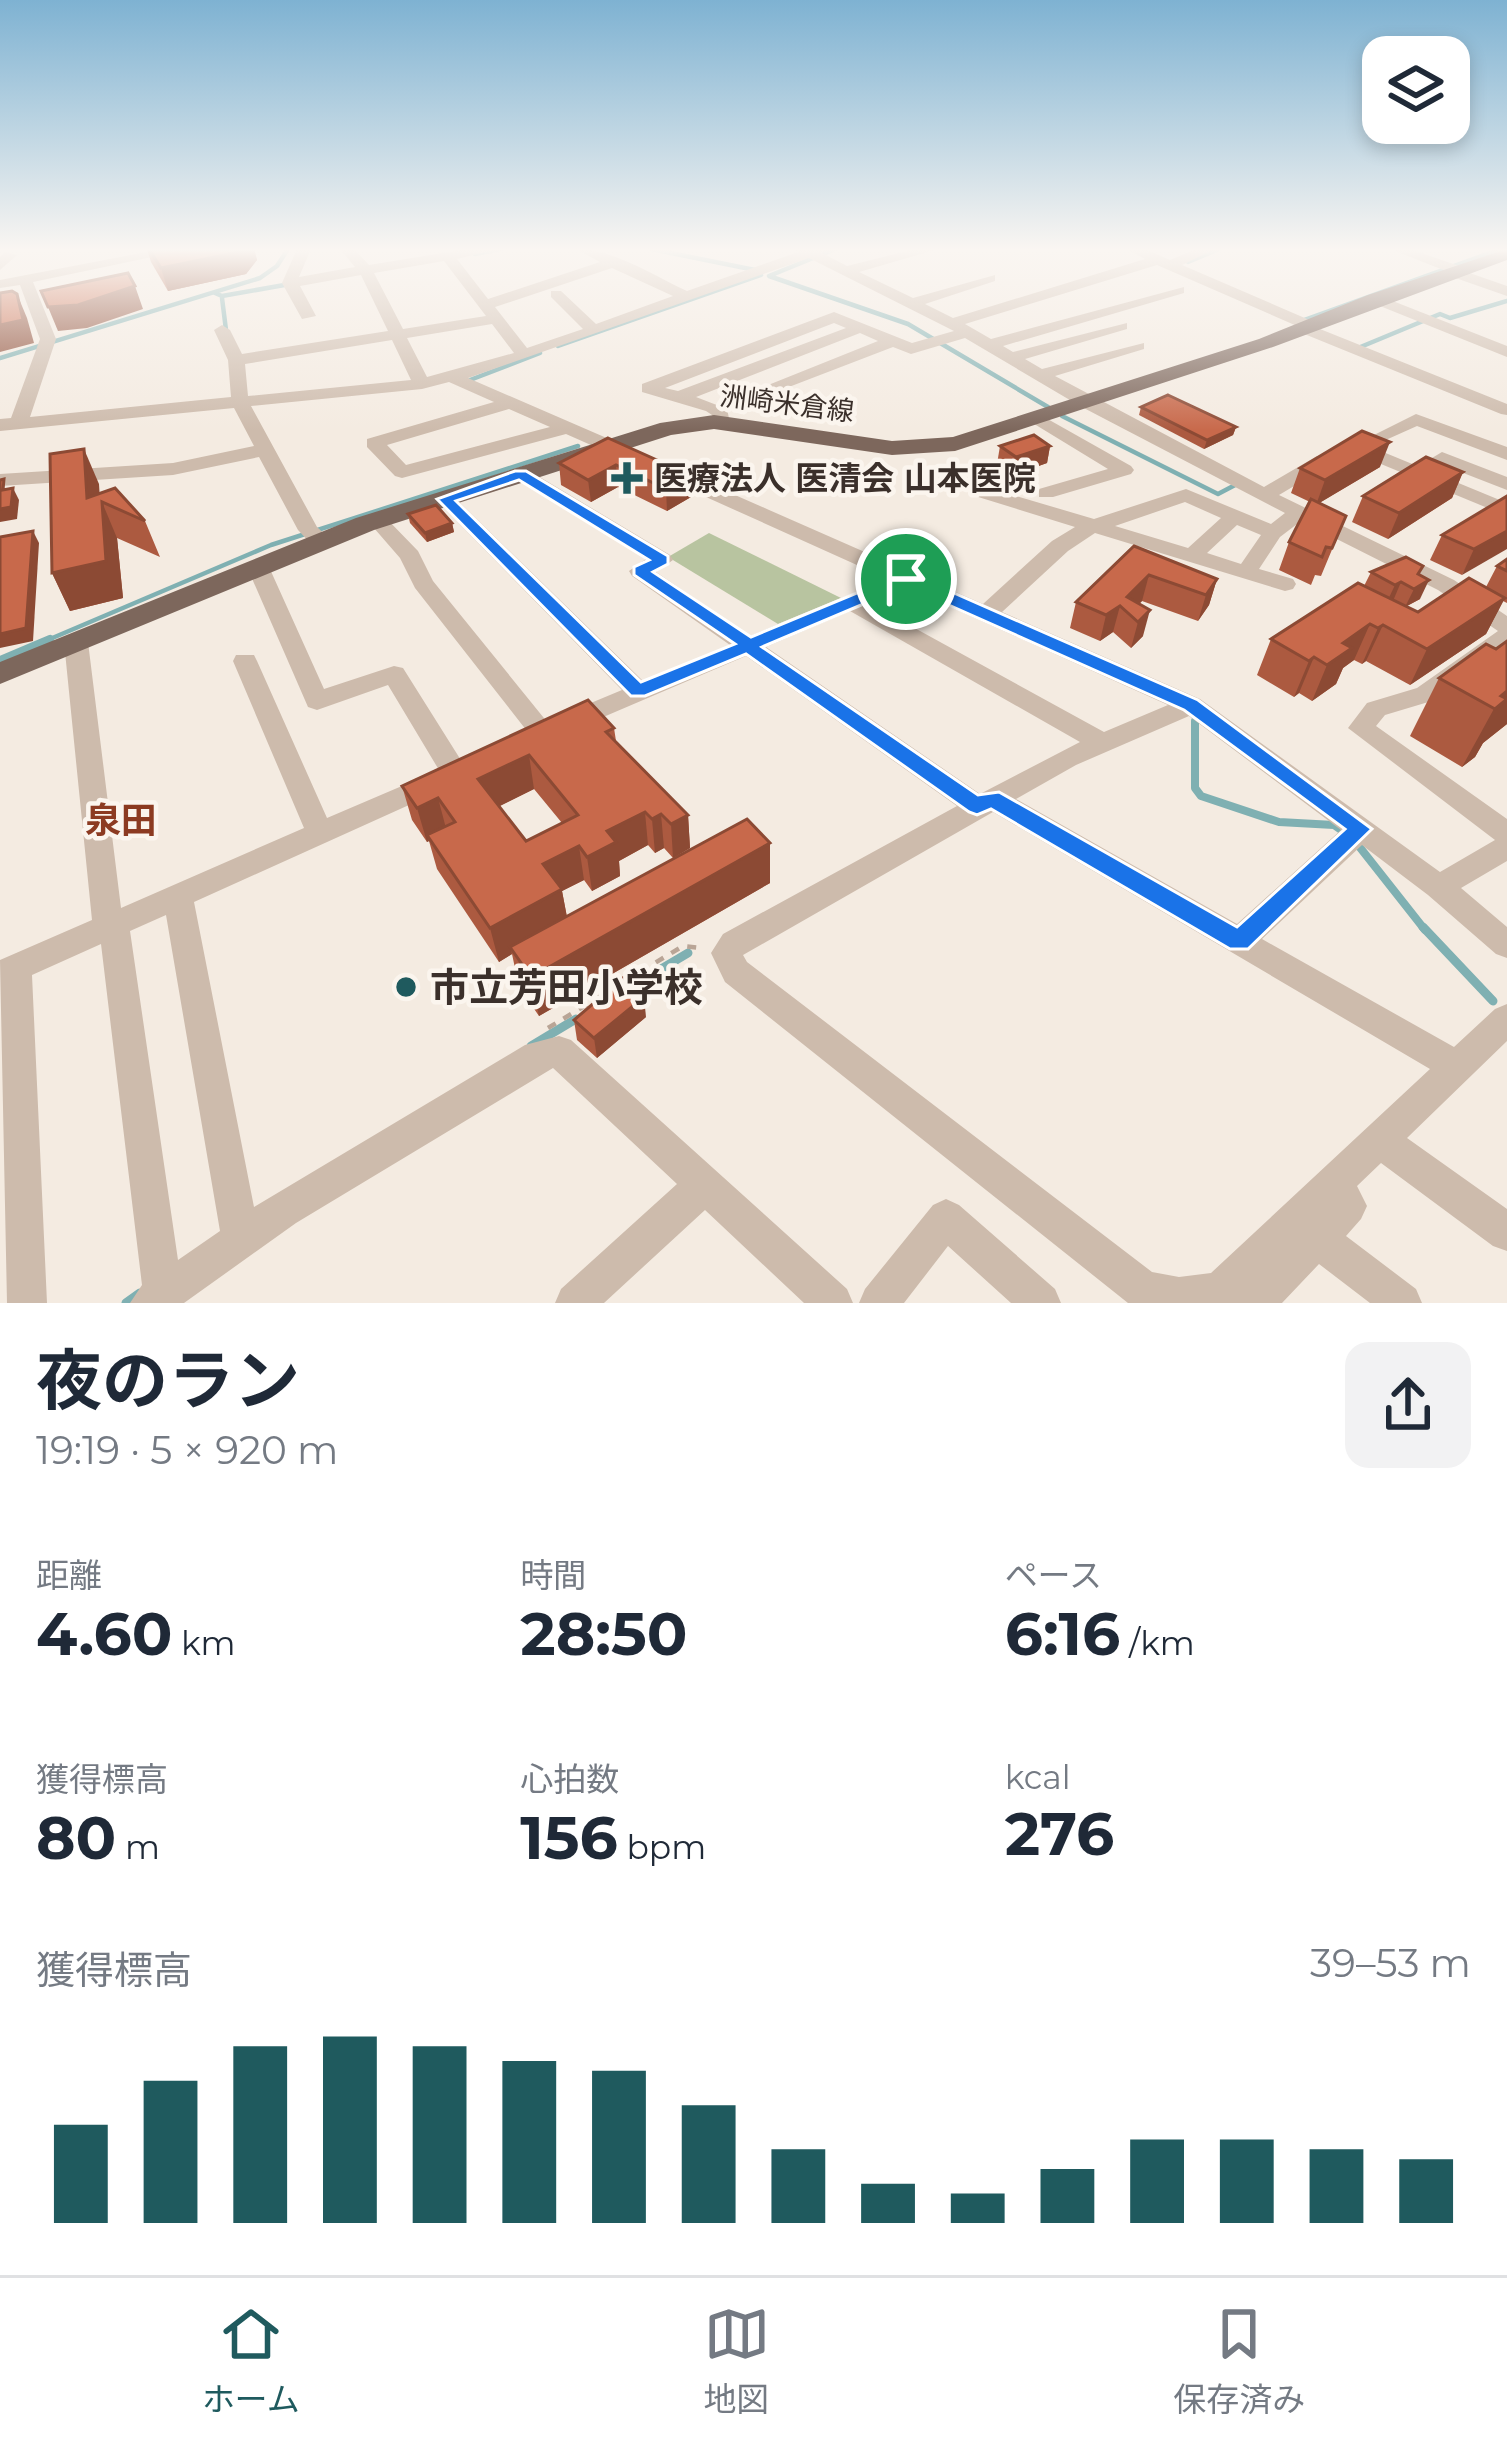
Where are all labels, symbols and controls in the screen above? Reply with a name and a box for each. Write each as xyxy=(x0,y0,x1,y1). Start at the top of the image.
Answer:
map controls xyxy=(1362,36,1470,144)
button: layers xyxy=(1362,36,1470,144)
street label: 洲崎米倉線 xyxy=(718,379,856,428)
place label: 医療法人 医清会 山本医院 xyxy=(654,458,1036,498)
marker: 医療法人 医清会 山本医院 xyxy=(611,462,643,494)
pin xyxy=(855,528,957,630)
icon: arrive xyxy=(873,546,939,612)
district label: 泉田 xyxy=(85,798,157,842)
place label: 市立芳田小学校 xyxy=(430,963,703,1011)
marker: 市立芳田小学校 xyxy=(393,974,419,1000)
text: 夜のラン xyxy=(36,1340,300,1421)
button: share xyxy=(1345,1342,1471,1468)
text: 19:19 · 5 × 920 m xyxy=(36,1426,338,1474)
text: 距離 xyxy=(36,1555,102,1595)
text: 時間 xyxy=(520,1555,586,1595)
text: ペース xyxy=(1005,1555,1102,1595)
text: 4.60 xyxy=(36,1597,172,1670)
text: 28:50 xyxy=(520,1597,688,1670)
text: 6:16 xyxy=(1005,1597,1120,1670)
text: km xyxy=(172,1623,236,1663)
text: /km xyxy=(1120,1623,1195,1663)
text: kcal xyxy=(1005,1757,1071,1797)
text: 獲得標高 xyxy=(36,1759,168,1799)
text: 心拍数 xyxy=(520,1759,619,1799)
text: 276 xyxy=(1005,1797,1114,1870)
text: 80 xyxy=(36,1801,116,1874)
text: 156 xyxy=(520,1801,618,1874)
text: m xyxy=(116,1827,160,1867)
text: bpm xyxy=(618,1827,706,1867)
text: 39–53 m xyxy=(1310,1939,1471,1987)
text: 獲得標高 xyxy=(36,1946,192,1994)
tab: ホーム xyxy=(202,2301,300,2421)
tab: 地図 xyxy=(704,2301,770,2421)
tab: 保存済み xyxy=(1173,2301,1305,2421)

